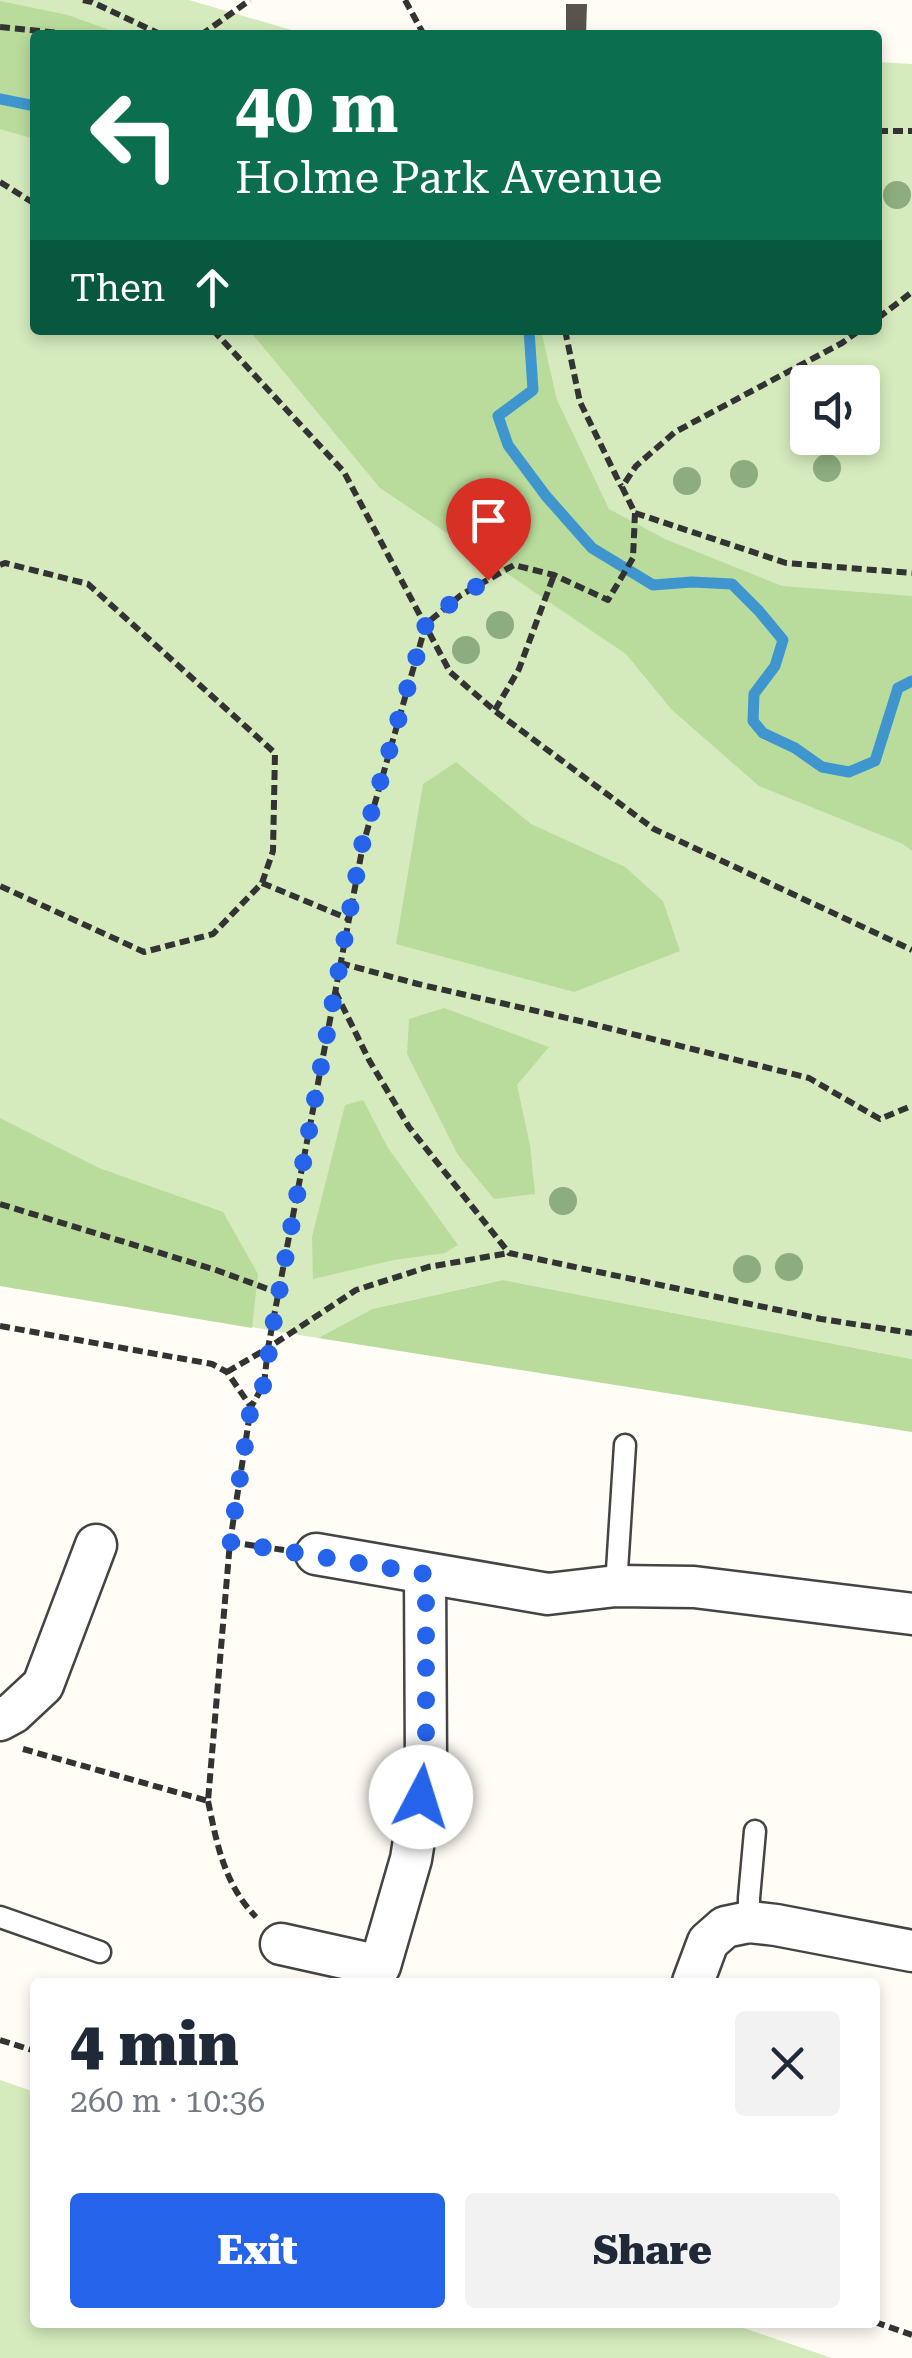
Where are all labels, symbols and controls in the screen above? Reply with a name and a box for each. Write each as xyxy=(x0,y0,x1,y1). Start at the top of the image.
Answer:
text: 40 m xyxy=(235,67,399,149)
icon: left xyxy=(70,70,200,200)
text: Holme Park Avenue xyxy=(235,151,663,204)
icon: ahead xyxy=(185,260,240,315)
text: Then xyxy=(70,266,165,310)
map controls xyxy=(790,365,880,455)
button: sound xyxy=(790,365,880,455)
pin xyxy=(446,478,531,581)
icon: arrive xyxy=(461,493,516,548)
position arrow xyxy=(369,1745,473,1849)
text: 4 min xyxy=(70,2009,239,2080)
button: close xyxy=(735,2011,840,2116)
text: 260 m · 10:36 xyxy=(70,2082,265,2120)
button: Exit xyxy=(70,2193,445,2308)
button: Share xyxy=(465,2193,840,2308)

